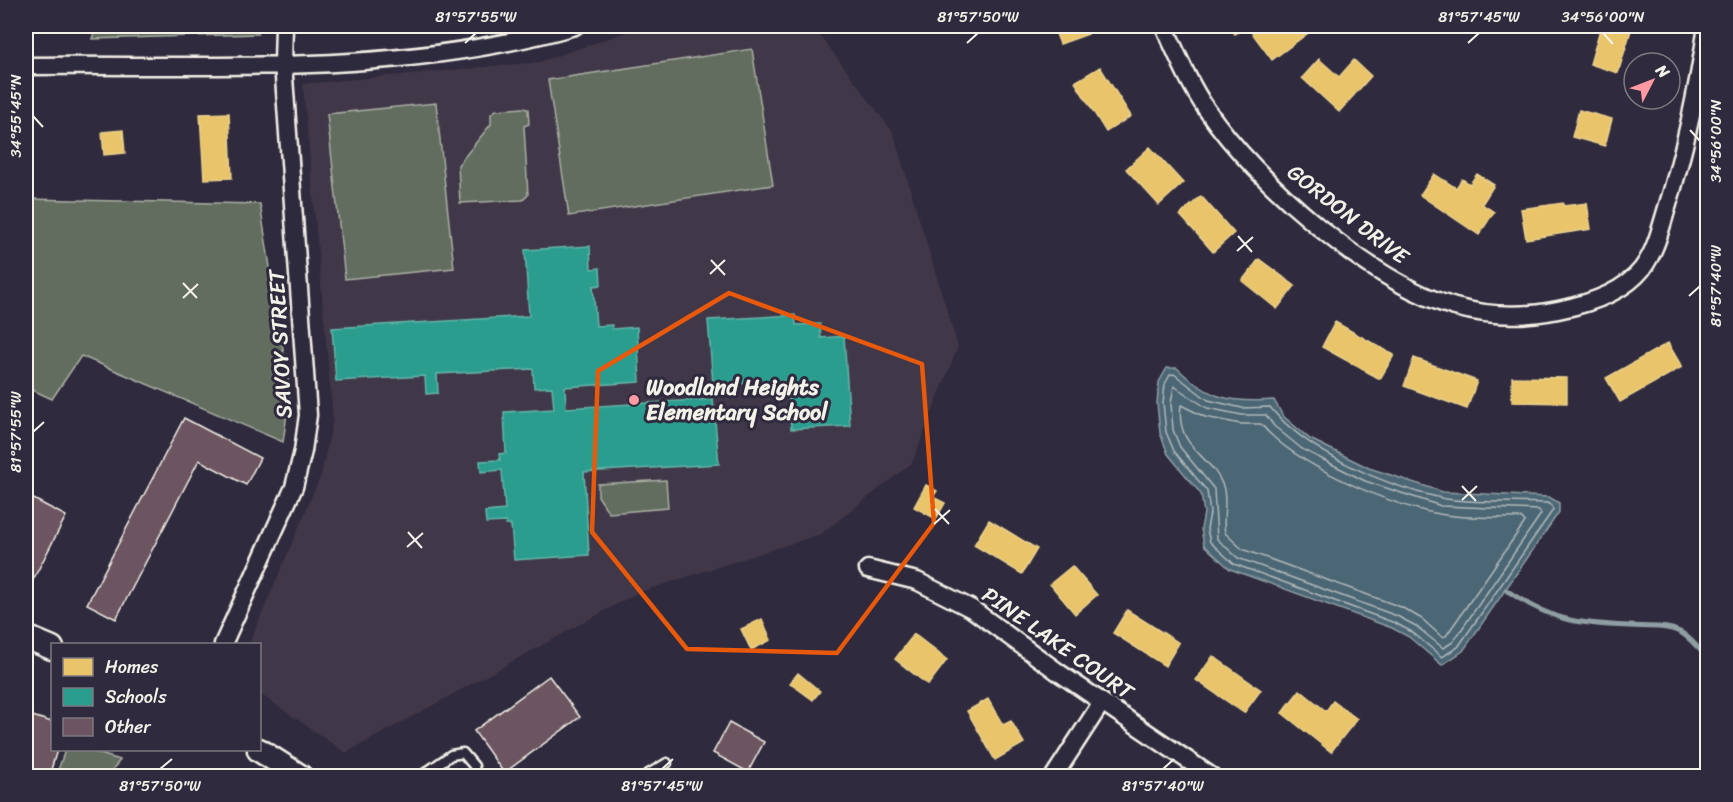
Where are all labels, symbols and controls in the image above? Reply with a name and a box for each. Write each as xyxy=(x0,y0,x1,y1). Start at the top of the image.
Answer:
text: 81°57'55"W xyxy=(435,4,517,30)
text: 81°57'50"W xyxy=(937,4,1019,30)
text: 81°57'45"W xyxy=(1438,4,1520,30)
text: 34°56'00"N xyxy=(1562,4,1645,30)
north arrow xyxy=(1622,51,1682,111)
text: N xyxy=(1648,57,1678,86)
text: 34°55'45"N xyxy=(3,74,29,158)
text: 34°56'00"N xyxy=(1703,99,1729,182)
street label: GORDON DRIVE xyxy=(1278,154,1419,276)
text: 81°57'40"W xyxy=(1703,245,1729,327)
street label: SAVOY STREET xyxy=(257,267,303,419)
place label: Woodland Heights Elementary School xyxy=(646,368,828,432)
text: 81°57'55"W xyxy=(3,391,29,473)
marker: Woodland Heights Elementary School xyxy=(627,393,641,407)
street label: PINE LAKE COURT xyxy=(974,576,1144,711)
legend xyxy=(51,643,261,751)
text: Homes xyxy=(105,651,159,683)
text: Schools xyxy=(105,681,167,713)
text: Other xyxy=(105,711,152,743)
text: 81°57'50"W xyxy=(119,773,201,799)
text: 81°57'45"W xyxy=(621,773,703,799)
text: 81°57'40"W xyxy=(1122,773,1204,799)

